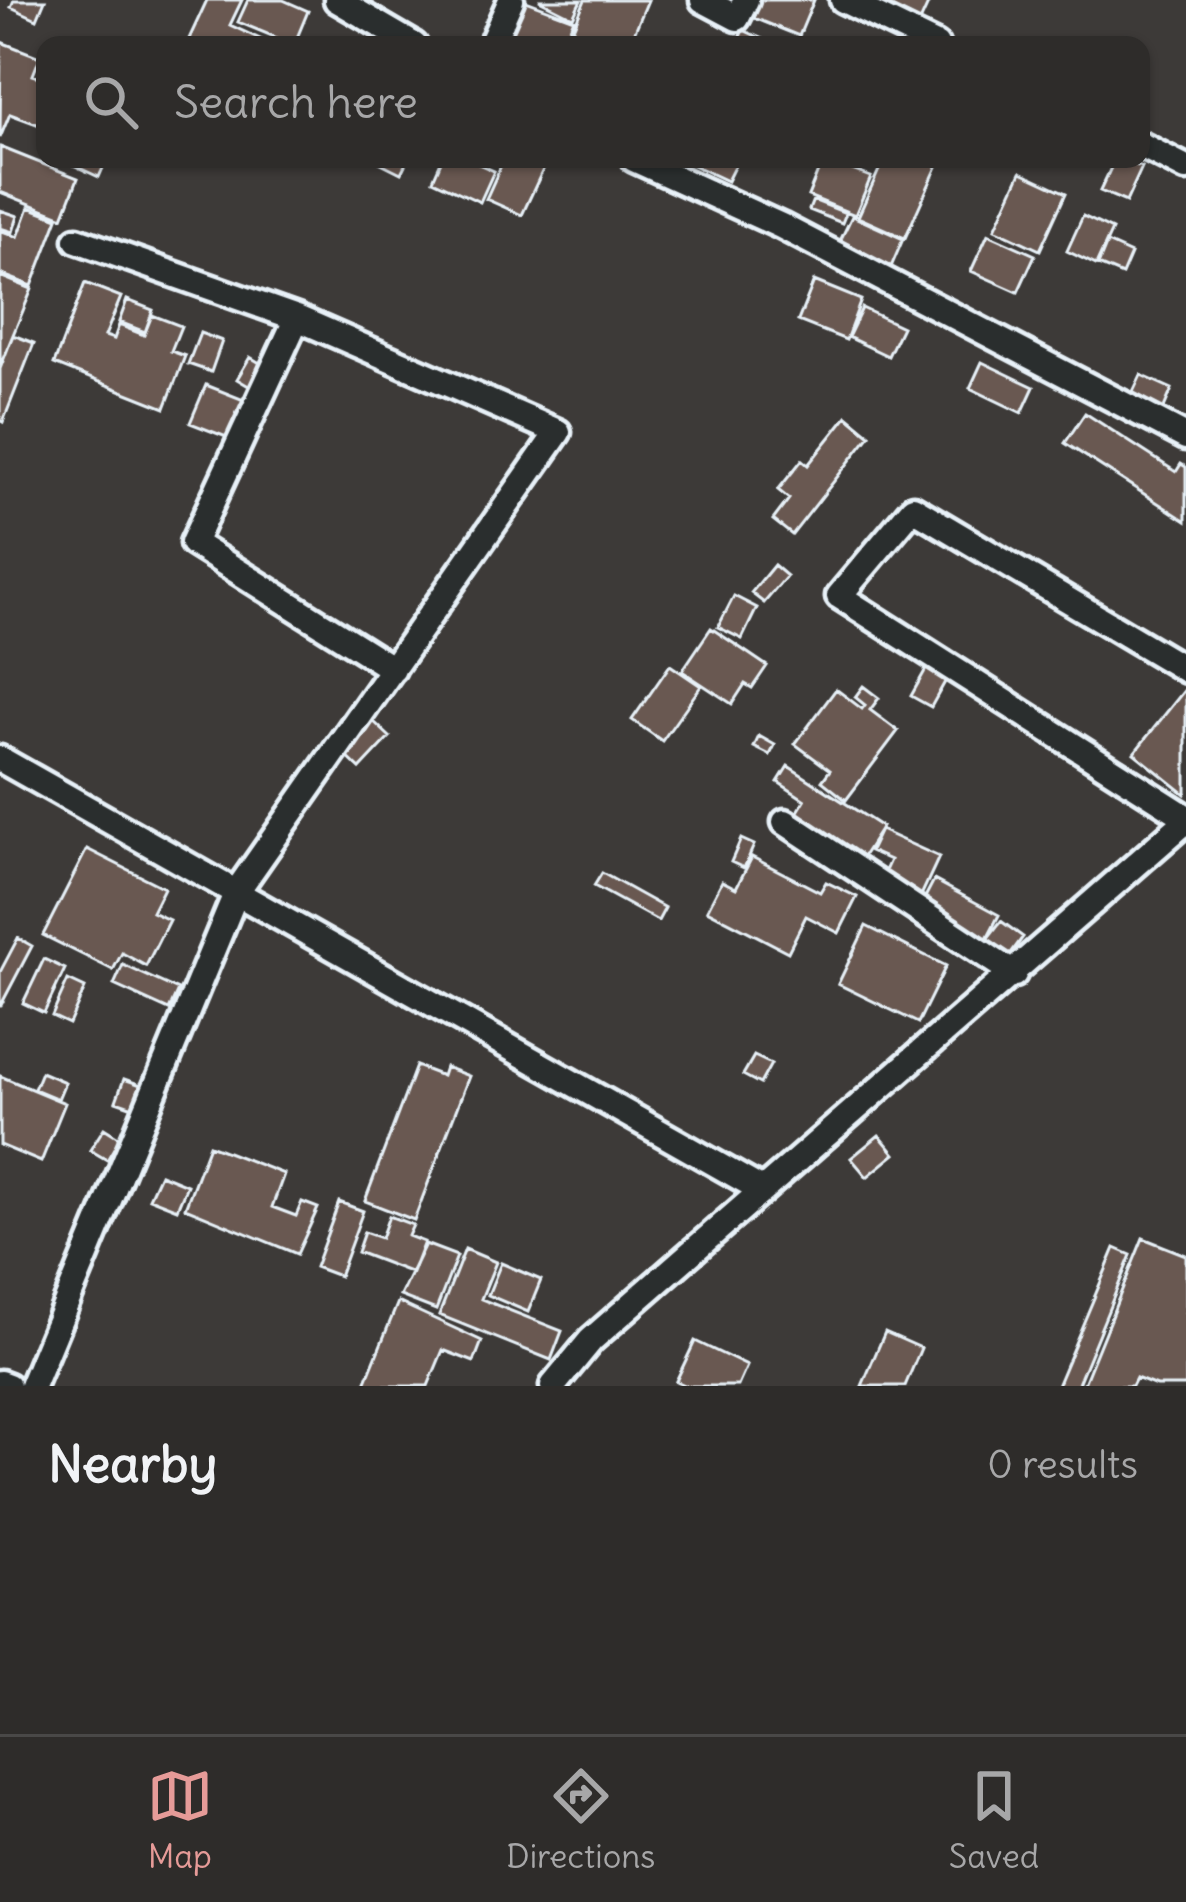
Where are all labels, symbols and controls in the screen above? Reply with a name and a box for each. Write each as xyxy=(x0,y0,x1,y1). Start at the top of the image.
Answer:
search box xyxy=(36,36,1150,168)
icon: search xyxy=(78,69,144,135)
text: Search here xyxy=(174,74,418,130)
text: Nearby xyxy=(48,1432,217,1496)
text: 0 results xyxy=(987,1440,1138,1489)
tab: Map xyxy=(147,1763,213,1877)
tab: Directions xyxy=(506,1763,655,1877)
tab: Saved xyxy=(949,1763,1039,1877)

